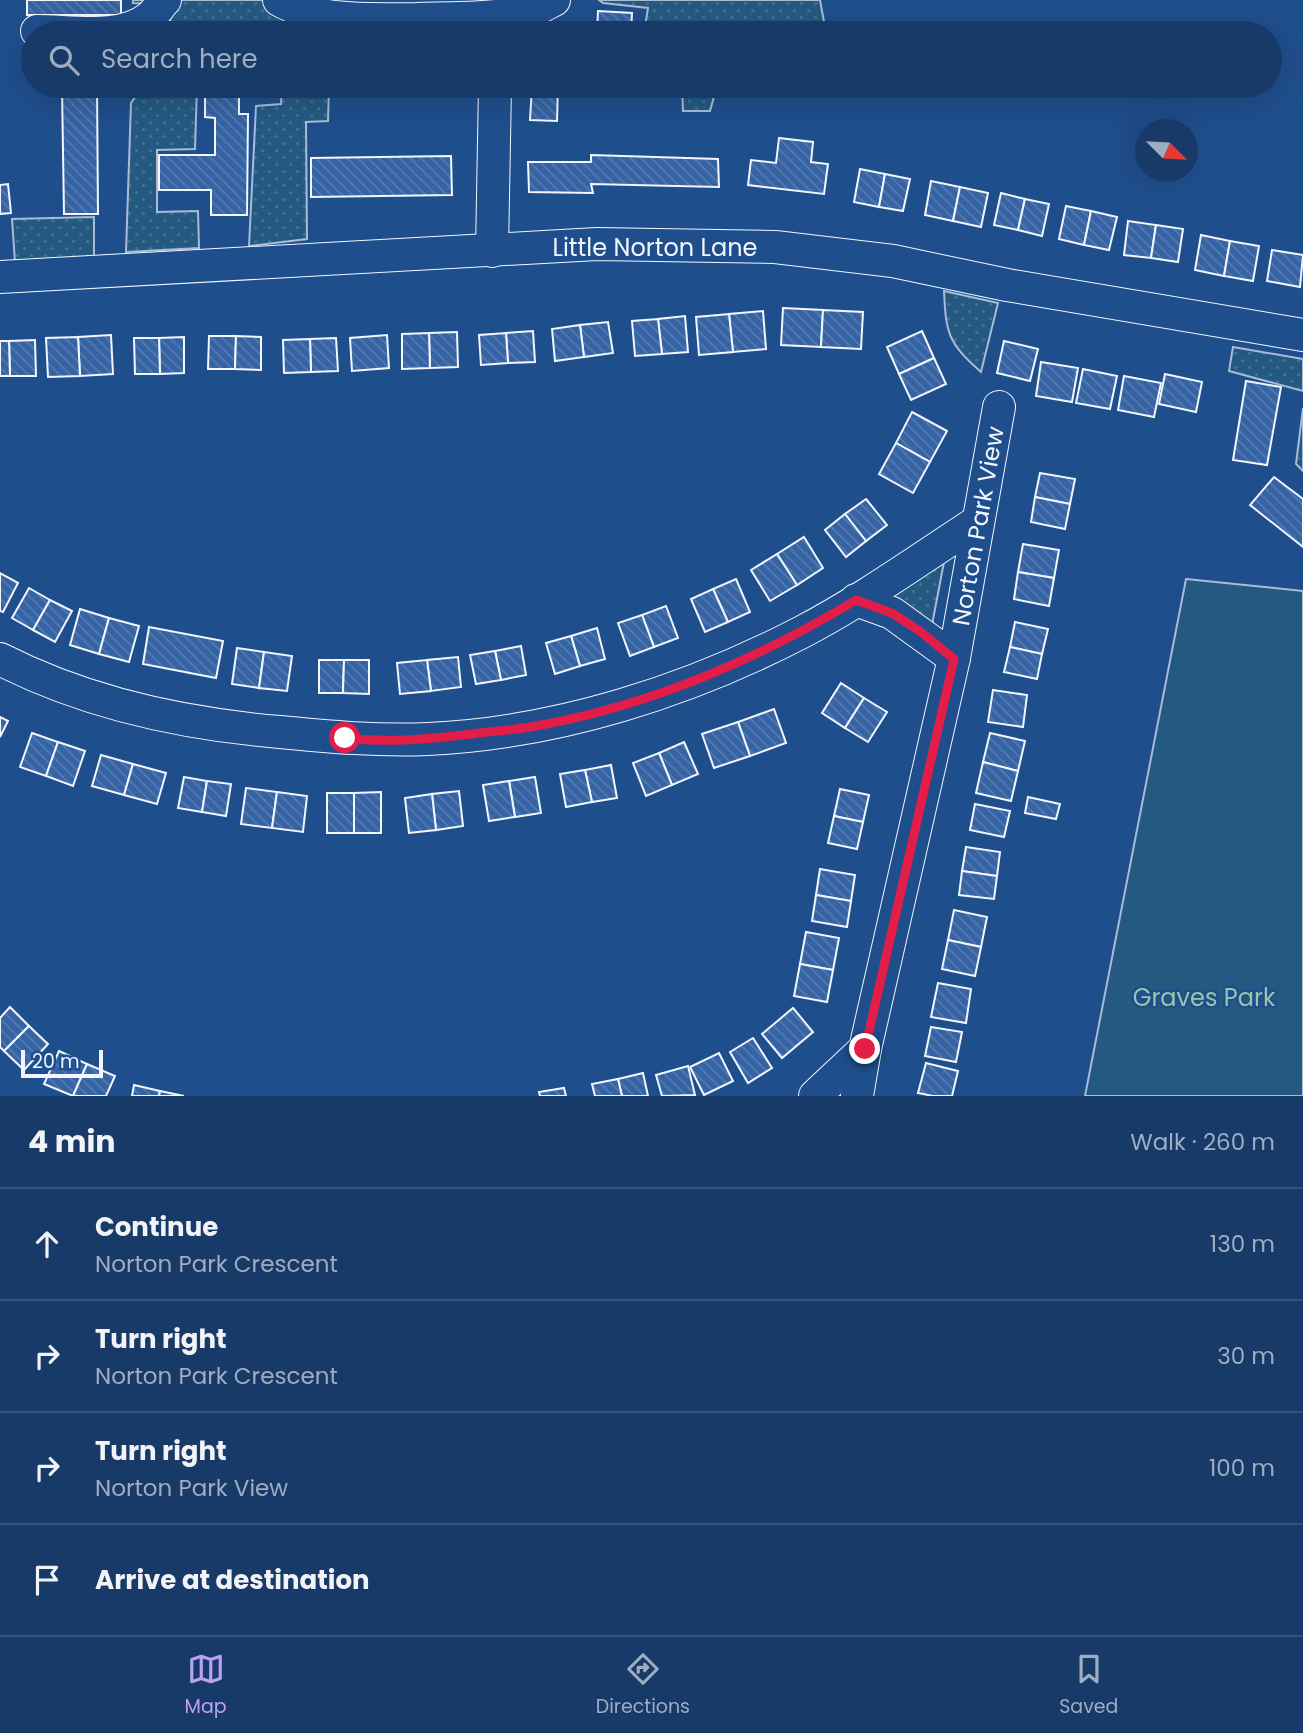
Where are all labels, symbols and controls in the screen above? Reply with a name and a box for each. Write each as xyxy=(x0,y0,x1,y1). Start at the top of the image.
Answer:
search box xyxy=(21,21,1282,98)
icon: search xyxy=(45,41,83,79)
text: Search here xyxy=(101,41,258,77)
north arrow xyxy=(1135,119,1198,182)
street label: Little Norton Lane xyxy=(553,231,757,264)
street label: Norton Park View xyxy=(944,424,1012,628)
route start xyxy=(329,722,360,753)
park label: Graves Park xyxy=(1133,981,1276,1014)
route end xyxy=(849,1033,880,1064)
scale bar xyxy=(21,1047,103,1079)
text: 20 m xyxy=(32,1048,80,1075)
text: 4 min xyxy=(28,1120,116,1163)
text: Walk · 260 m xyxy=(1130,1126,1275,1158)
text: Continue xyxy=(95,1209,218,1245)
icon: ahead xyxy=(28,1225,66,1263)
text: 130 m xyxy=(1210,1228,1275,1260)
text: Norton Park Crescent xyxy=(95,1248,338,1280)
text: Turn right xyxy=(95,1321,227,1357)
icon: right xyxy=(28,1337,66,1375)
text: 30 m xyxy=(1217,1340,1275,1372)
text: Norton Park Crescent xyxy=(95,1360,338,1392)
text: Turn right xyxy=(95,1433,227,1469)
icon: right xyxy=(28,1449,66,1487)
text: 100 m xyxy=(1209,1452,1275,1484)
text: Norton Park View xyxy=(95,1472,288,1504)
icon: arrive xyxy=(28,1561,66,1599)
text: Arrive at destination xyxy=(95,1562,370,1598)
tab: Map xyxy=(185,1650,227,1721)
tab: Directions xyxy=(596,1650,690,1721)
tab: Saved xyxy=(1059,1650,1118,1721)

